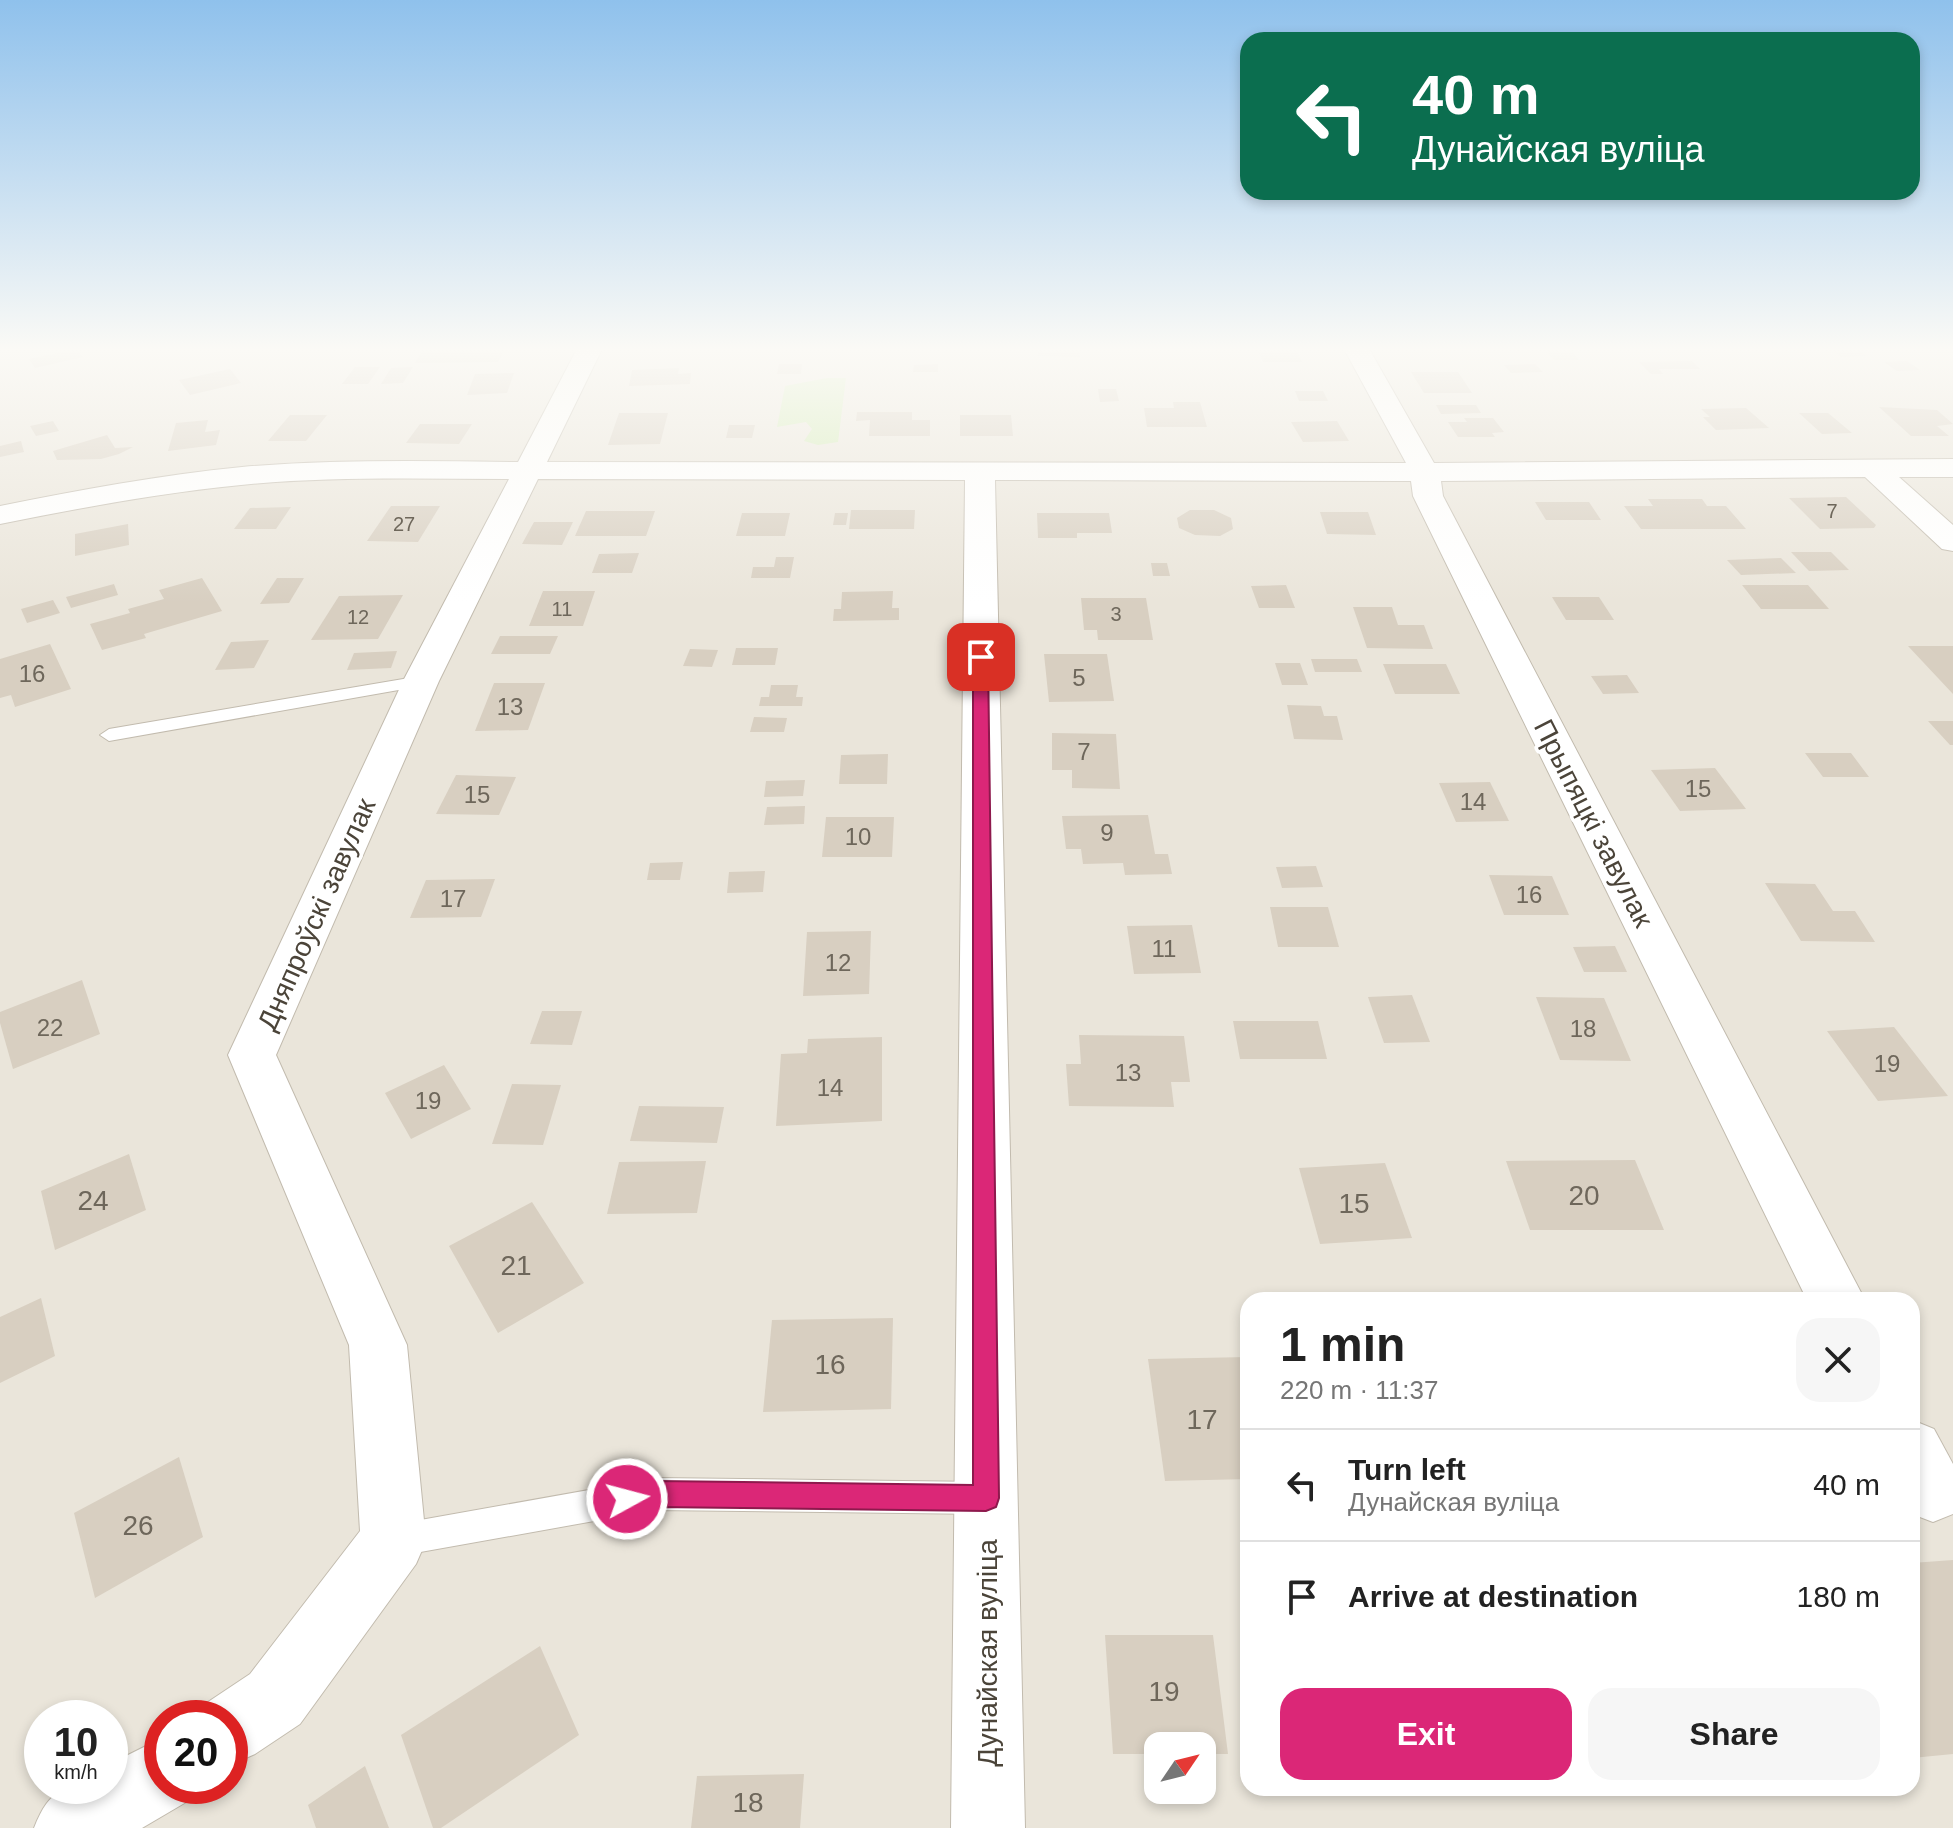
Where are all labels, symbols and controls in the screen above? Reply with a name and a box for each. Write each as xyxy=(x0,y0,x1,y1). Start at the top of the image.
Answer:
text: 40 m xyxy=(1412,63,1540,126)
icon: left xyxy=(1280,64,1384,168)
text: Дунайская вуліца xyxy=(1412,129,1704,170)
house number: 7 xyxy=(1826,500,1838,522)
house number: 27 xyxy=(393,513,415,535)
house number: 11 xyxy=(552,598,572,620)
house number: 3 xyxy=(1110,603,1122,625)
house number: 12 xyxy=(347,606,369,628)
pin xyxy=(947,623,1015,691)
icon: arrive xyxy=(959,635,1003,679)
house number: 16 xyxy=(19,660,45,687)
house number: 5 xyxy=(1072,664,1086,691)
house number: 13 xyxy=(497,693,523,720)
street label: Прыпяцкі завулак xyxy=(1528,714,1660,933)
house number: 7 xyxy=(1077,738,1091,765)
house number: 15 xyxy=(1685,775,1711,802)
house number: 15 xyxy=(464,781,490,808)
house number: 14 xyxy=(1460,788,1486,815)
street label: Дняпроўскі завулак xyxy=(251,793,382,1035)
house number: 9 xyxy=(1100,819,1114,846)
house number: 10 xyxy=(845,823,871,850)
house number: 16 xyxy=(1516,881,1542,908)
house number: 17 xyxy=(440,885,466,912)
house number: 11 xyxy=(1152,935,1176,962)
house number: 12 xyxy=(825,949,851,976)
house number: 22 xyxy=(37,1014,63,1041)
house number: 18 xyxy=(1570,1015,1596,1042)
house number: 19 xyxy=(1874,1050,1900,1077)
house number: 13 xyxy=(1115,1059,1141,1086)
house number: 14 xyxy=(817,1074,843,1101)
house number: 19 xyxy=(415,1087,441,1114)
house number: 20 xyxy=(1568,1180,1600,1211)
house number: 24 xyxy=(77,1185,109,1216)
house number: 15 xyxy=(1338,1188,1370,1219)
house number: 21 xyxy=(500,1250,532,1281)
text: 1 min xyxy=(1280,1318,1405,1371)
button: close xyxy=(1796,1318,1880,1402)
house number: 16 xyxy=(814,1349,846,1380)
text: 220 m · 11:37 xyxy=(1280,1375,1439,1405)
house number: 17 xyxy=(1186,1404,1218,1435)
text: Turn left xyxy=(1348,1453,1466,1486)
position arrow xyxy=(585,1457,669,1541)
icon: left xyxy=(1280,1463,1324,1507)
text: 40 m xyxy=(1813,1468,1880,1501)
text: Дунайская вуліца xyxy=(1348,1487,1559,1517)
house number: 26 xyxy=(122,1510,154,1541)
street label: Дунайская вуліца xyxy=(972,1539,1003,1767)
icon: arrive xyxy=(1280,1575,1324,1619)
text: Arrive at destination xyxy=(1348,1580,1638,1613)
text: 180 m xyxy=(1797,1580,1880,1613)
house number: 19 xyxy=(1148,1676,1180,1707)
button: Exit xyxy=(1280,1688,1572,1780)
button: Share xyxy=(1588,1688,1880,1780)
speed limit sign: 20 xyxy=(144,1700,248,1804)
text: 10 xyxy=(54,1720,98,1764)
north arrow xyxy=(1144,1732,1216,1804)
map controls xyxy=(1144,1732,1216,1804)
text: km/h xyxy=(54,1761,98,1783)
house number: 18 xyxy=(732,1787,764,1818)

